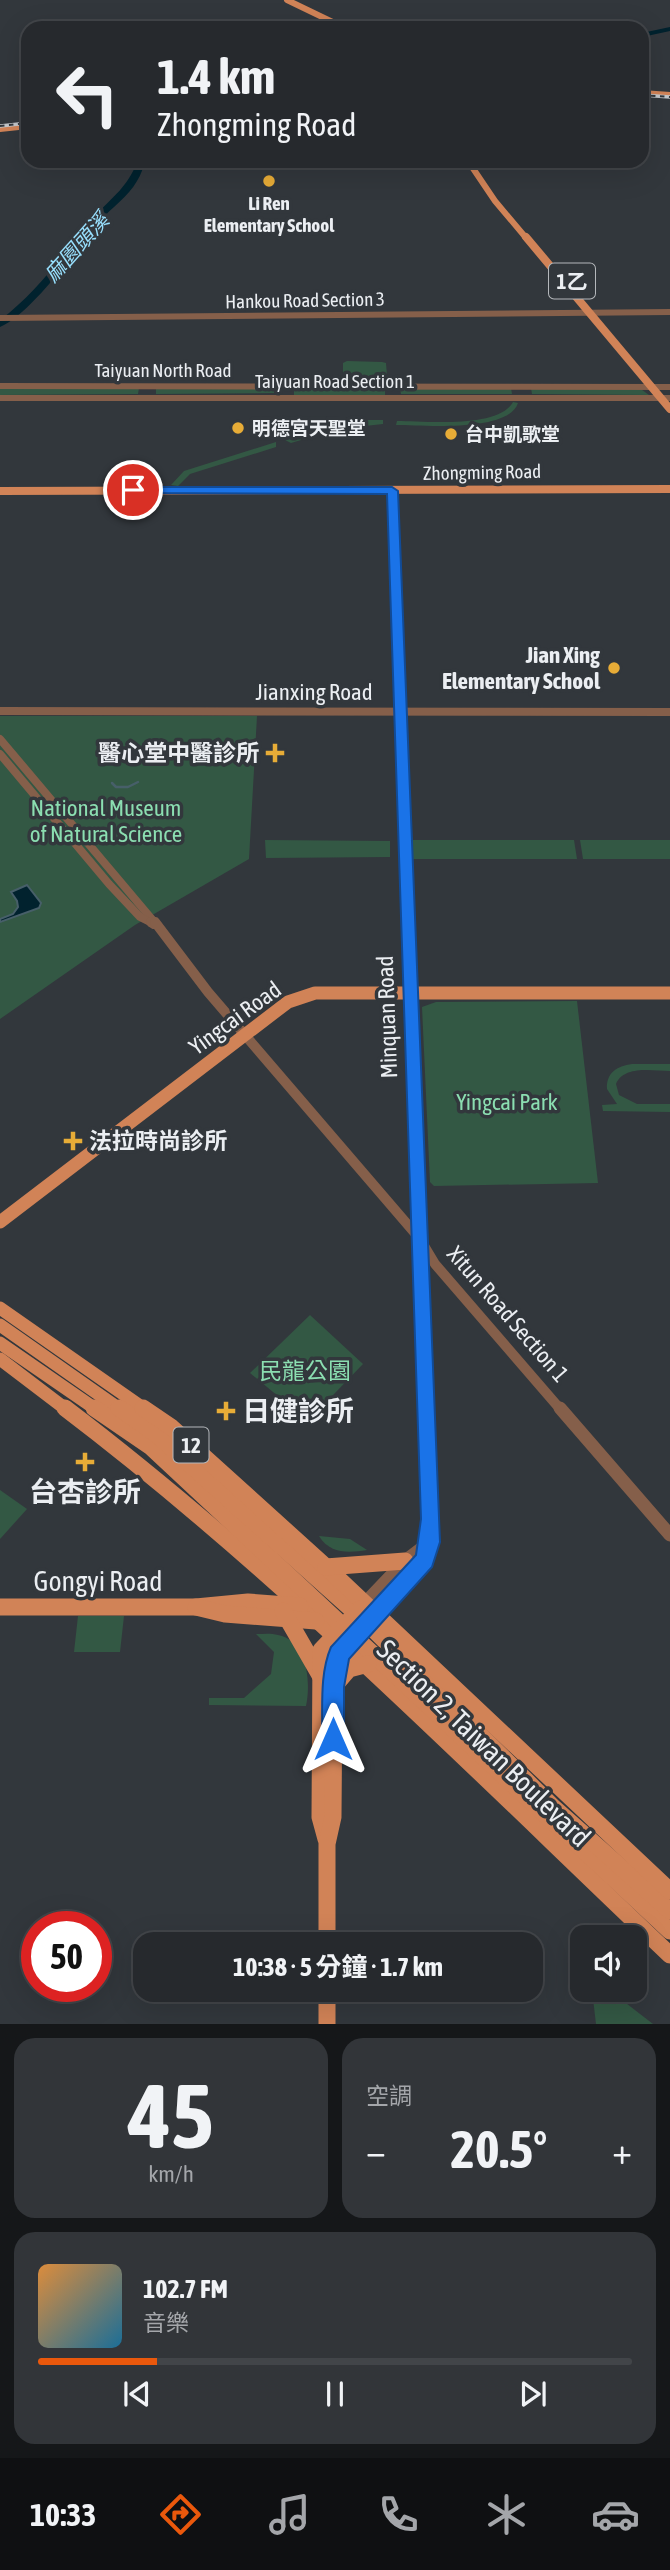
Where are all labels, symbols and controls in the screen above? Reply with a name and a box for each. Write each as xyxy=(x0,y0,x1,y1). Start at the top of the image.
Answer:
text: 1.4 km xyxy=(157,48,275,104)
icon: left xyxy=(42,49,133,140)
text: Zhongming Road xyxy=(157,106,356,143)
marker: Li Ren Elementary School xyxy=(261,173,277,189)
place label: Li Ren Elementary School xyxy=(204,192,335,236)
water label: 麻園頭溪 xyxy=(39,206,115,286)
road number: 1乙 xyxy=(549,264,595,298)
street label: Hankou Road Section 3 xyxy=(225,288,385,312)
street label: Taiyuan North Road xyxy=(95,359,232,381)
street label: Taiyuan Road Section 1 xyxy=(255,370,415,392)
place label: 明德宮天聖堂 xyxy=(252,417,366,439)
marker: 明德宮天聖堂 xyxy=(230,420,246,436)
place label: 台中凱歌堂 xyxy=(465,423,560,445)
marker: 台中凱歌堂 xyxy=(443,426,459,442)
pin xyxy=(103,460,163,520)
street label: Zhongming Road xyxy=(423,460,541,484)
icon: arrive xyxy=(114,471,152,509)
place label: Jian Xing Elementary School xyxy=(442,642,601,694)
marker: Jian Xing Elementary School xyxy=(606,660,622,676)
street label: Jianxing Road xyxy=(255,679,373,705)
place label: 醫心堂中醫診所 xyxy=(98,740,259,766)
marker: 醫心堂中醫診所 xyxy=(265,743,285,763)
park label: National Museum of Natural Science xyxy=(30,795,182,847)
street label: Minquan Road xyxy=(372,955,402,1079)
street label: Yingcai Road xyxy=(184,976,286,1060)
park label: Yingcai Park xyxy=(456,1089,558,1115)
place label: 法拉時尚診所 xyxy=(89,1128,227,1154)
marker: 法拉時尚診所 xyxy=(63,1131,83,1151)
street label: Xitun Road Section 1 xyxy=(442,1241,574,1387)
park label: 民龍公園 xyxy=(259,1358,351,1384)
place label: 日健診所 xyxy=(242,1395,354,1427)
marker: 日健診所 xyxy=(216,1401,236,1421)
road number: 12 xyxy=(174,1428,208,1462)
marker: 台杏診所 xyxy=(75,1452,95,1472)
place label: 台杏診所 xyxy=(29,1476,141,1508)
street label: Gongyi Road xyxy=(34,1565,162,1597)
street label: Section 2, Taiwan Boulevard xyxy=(371,1633,597,1853)
position arrow xyxy=(296,1702,370,1776)
speed limit sign: 50 xyxy=(21,1911,112,2002)
map controls xyxy=(570,1925,647,2002)
button: sound xyxy=(570,1925,647,2002)
text: 10:38 · 5 分鐘 · 1.7 km xyxy=(233,1952,443,1982)
text: 45 xyxy=(128,2063,214,2167)
text: 空調 xyxy=(366,2083,412,2109)
text: 20.5° xyxy=(451,2119,547,2179)
text: − xyxy=(366,2129,386,2172)
text: + xyxy=(612,2129,632,2172)
text: km/h xyxy=(148,2161,194,2187)
text: 102.7 FM xyxy=(143,2274,228,2304)
text: 音樂 xyxy=(143,2310,189,2336)
icon: previous xyxy=(118,2375,156,2413)
icon: pause xyxy=(316,2375,354,2413)
icon: next xyxy=(514,2375,552,2413)
icon: directions xyxy=(156,2490,205,2539)
icon: music xyxy=(265,2490,314,2539)
icon: phone xyxy=(374,2490,423,2539)
icon: climate xyxy=(482,2490,531,2539)
icon: car xyxy=(591,2490,640,2539)
text: 10:33 xyxy=(30,2496,96,2533)

